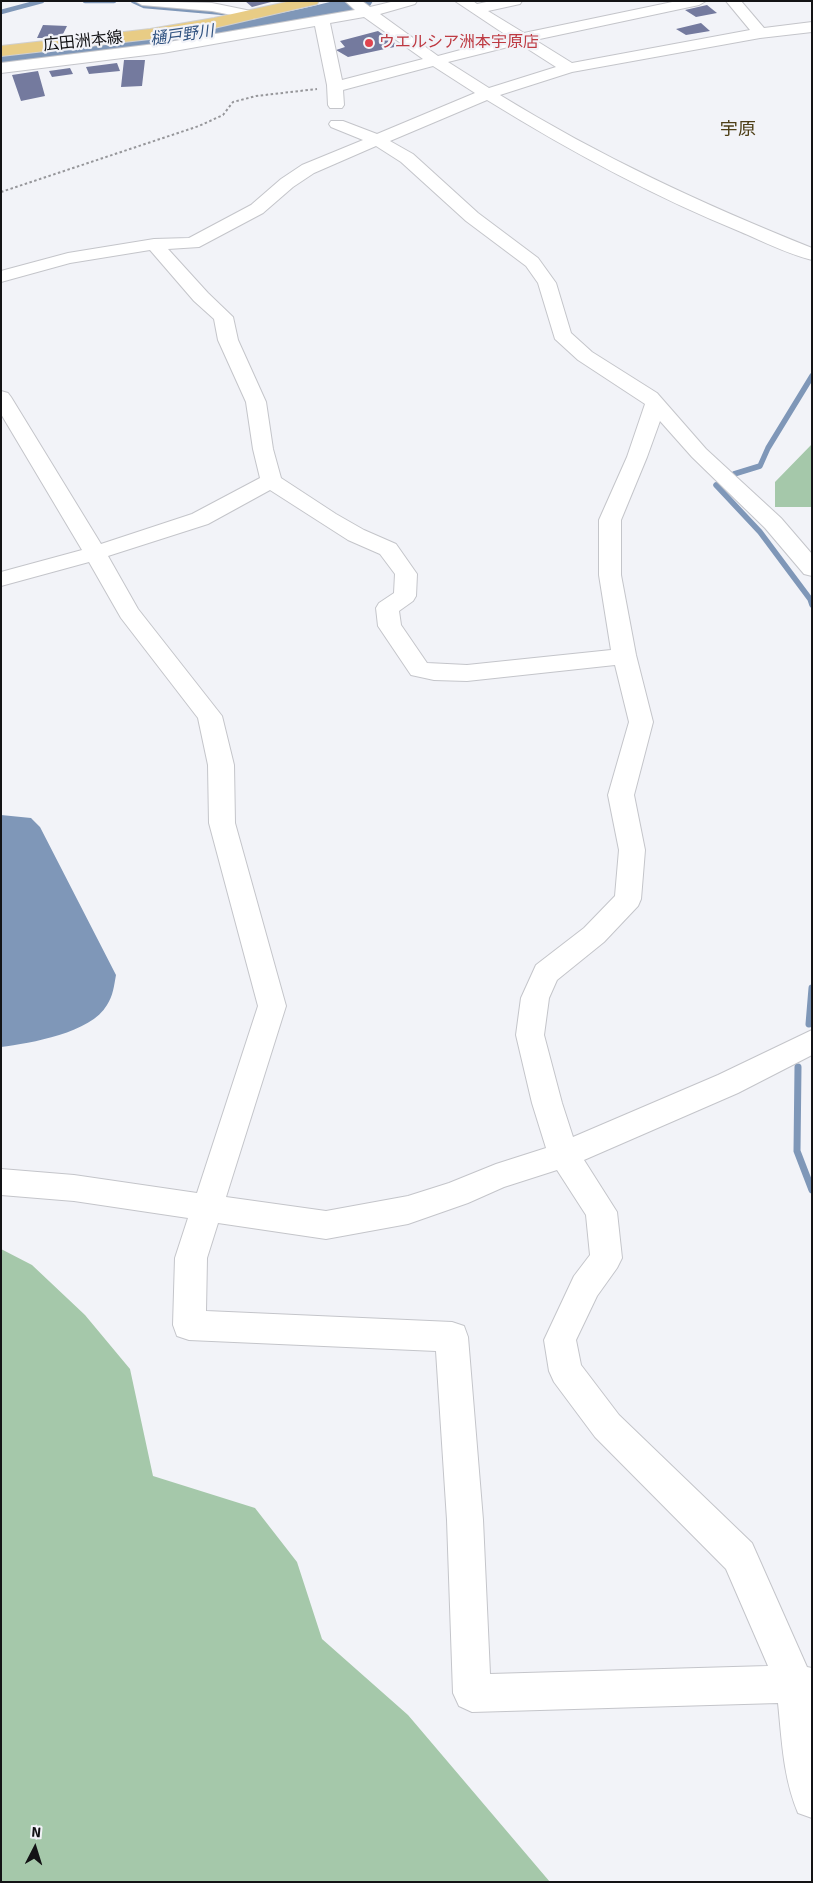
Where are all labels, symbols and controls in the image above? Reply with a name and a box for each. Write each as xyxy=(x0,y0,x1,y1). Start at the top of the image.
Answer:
water label: 樋戸野川 xyxy=(149,22,215,50)
street label: 広田洲本線 xyxy=(42,28,124,56)
place label: ウエルシア洲本宇原店 xyxy=(379,33,539,53)
marker: ウエルシア洲本宇原店 xyxy=(363,37,375,49)
district label: 宇原 xyxy=(720,119,756,141)
north arrow xyxy=(10,1823,60,1873)
text: N xyxy=(31,1824,42,1841)

